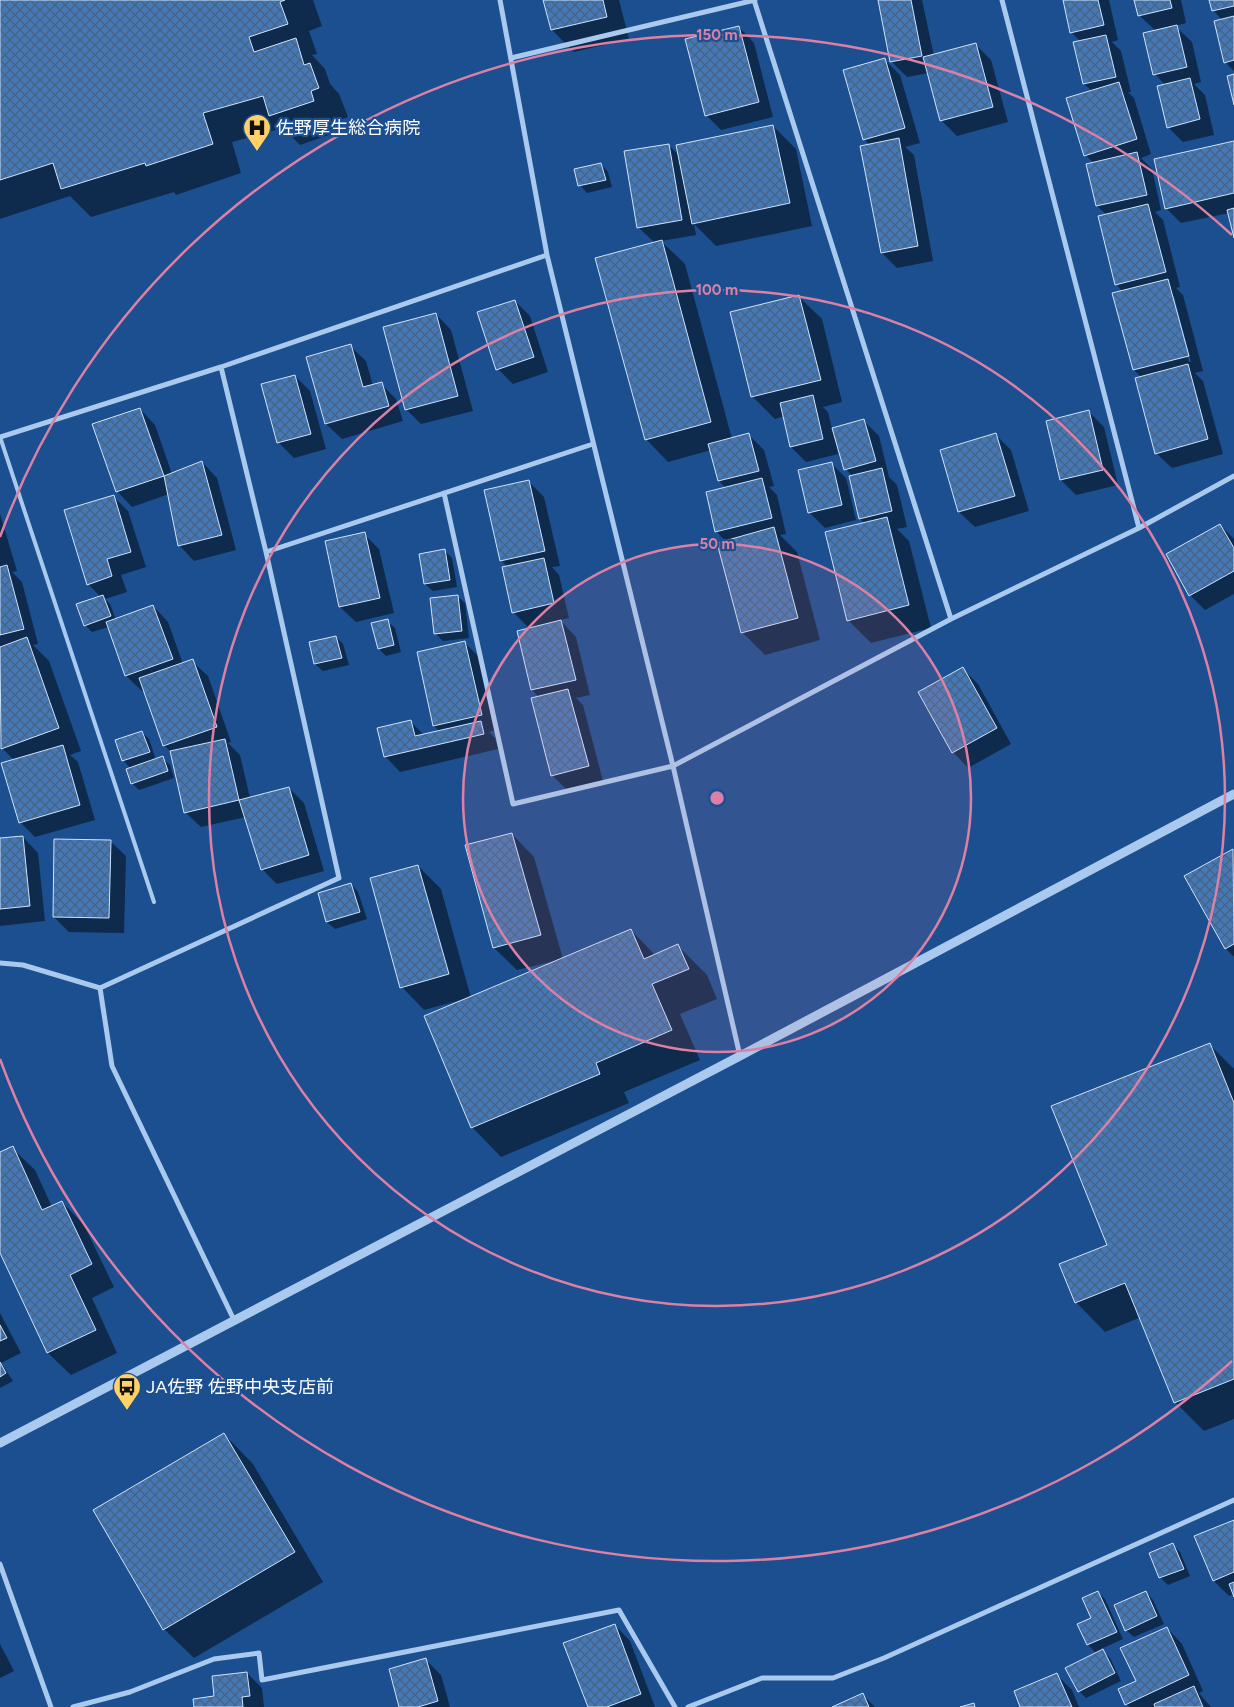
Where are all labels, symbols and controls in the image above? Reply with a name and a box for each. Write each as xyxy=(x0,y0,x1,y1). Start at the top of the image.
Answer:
text: 150 m xyxy=(696,26,738,44)
hospital icon: 佐野厚生総合病院 xyxy=(242,113,272,152)
place label: 佐野厚生総合病院 xyxy=(276,117,420,139)
text: 100 m xyxy=(696,281,738,299)
text: 50 m xyxy=(699,535,735,553)
centre of rings xyxy=(708,789,726,807)
bus stop icon: JA佐野 佐野中央支店前 xyxy=(112,1372,142,1411)
place label: JA佐野 佐野中央支店前 xyxy=(146,1376,334,1398)

